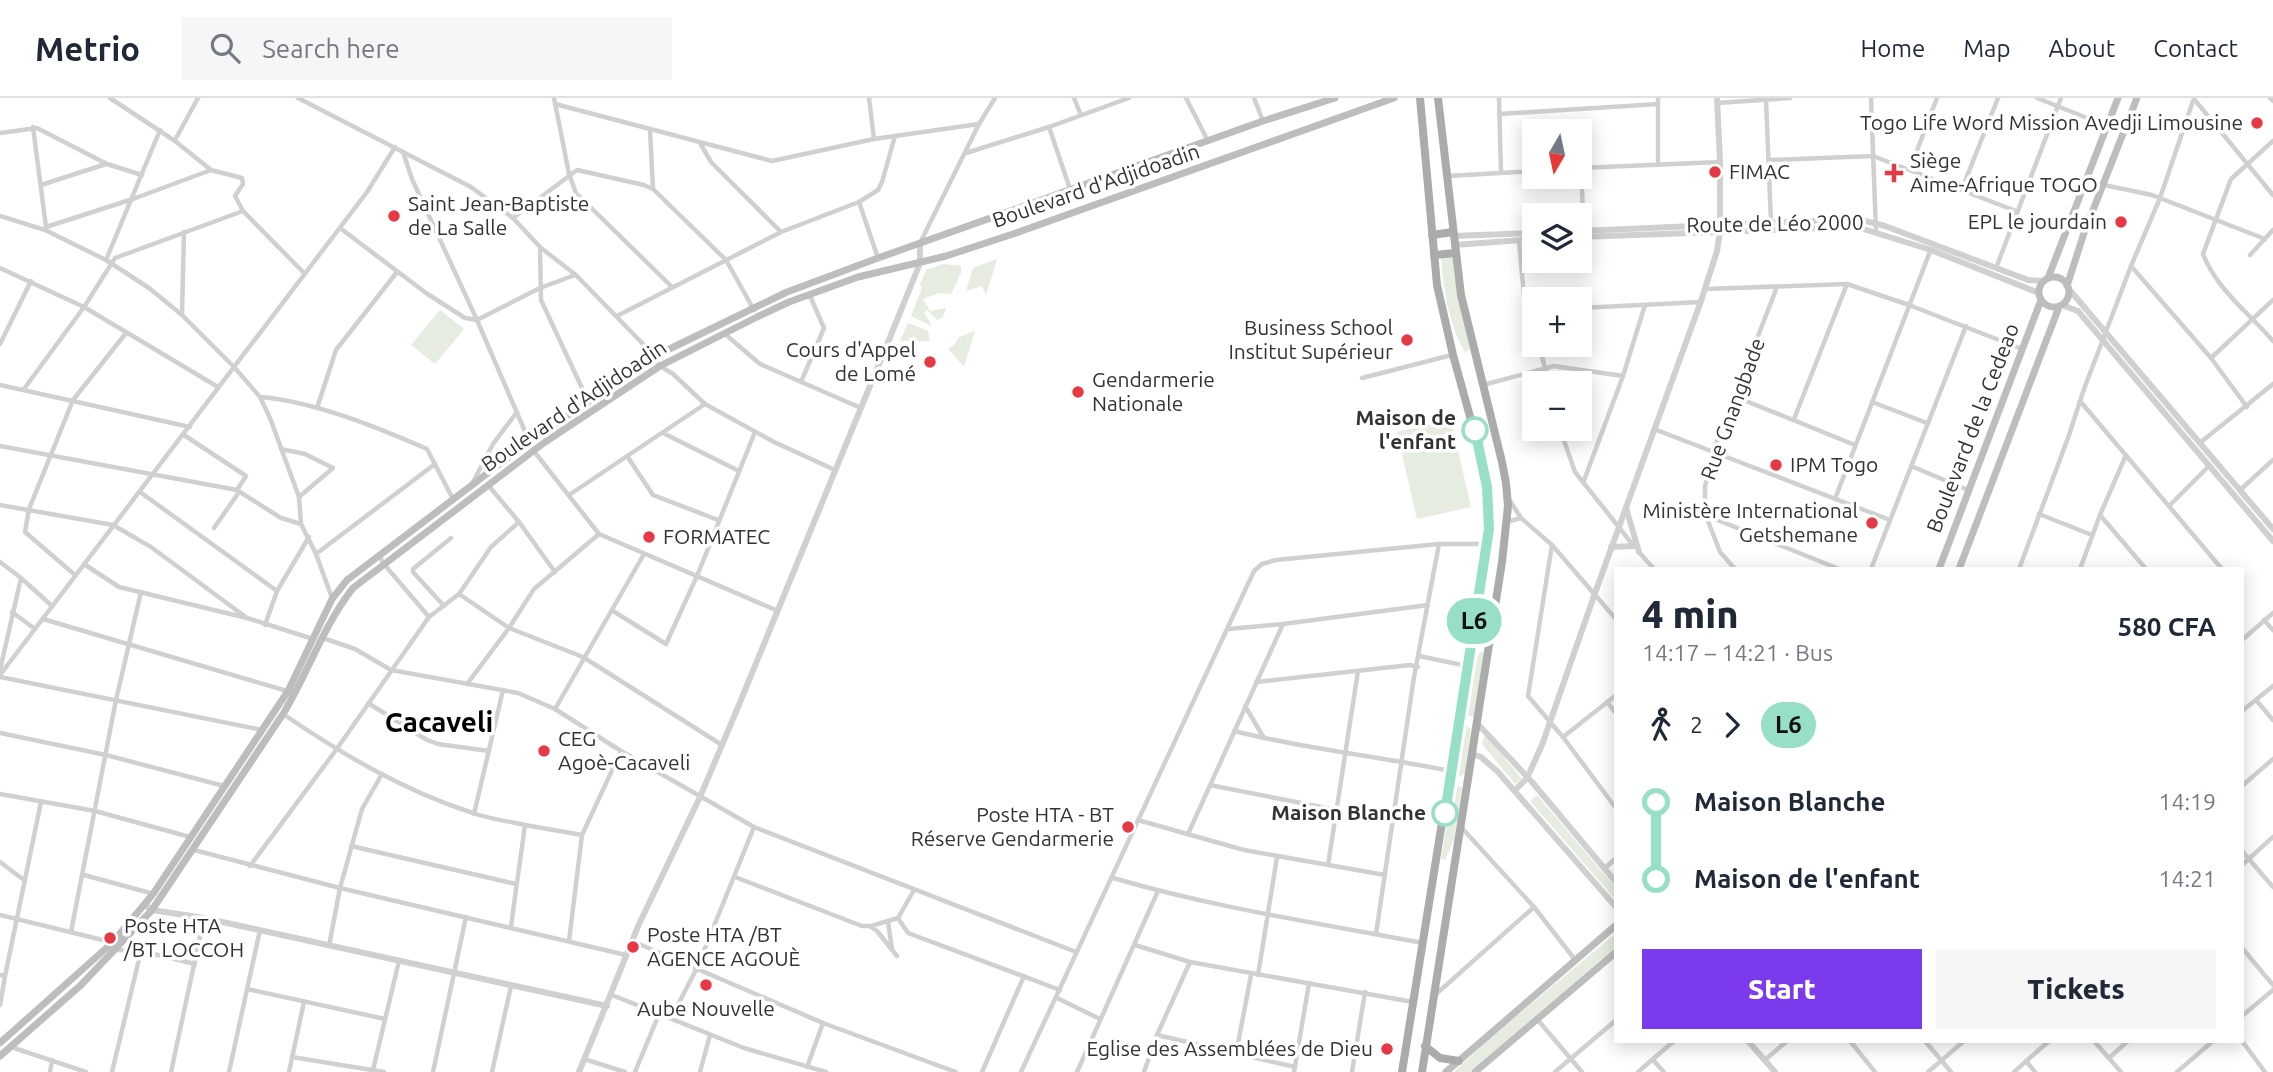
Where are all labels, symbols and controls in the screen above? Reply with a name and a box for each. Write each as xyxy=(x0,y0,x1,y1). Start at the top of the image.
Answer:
search box xyxy=(182,17,672,80)
icon: search xyxy=(206,29,244,67)
text: Metrio xyxy=(35,30,140,67)
text: Search here xyxy=(262,34,400,63)
text: Home xyxy=(1860,35,1925,62)
text: Map xyxy=(1963,35,2010,62)
text: About xyxy=(2048,35,2115,62)
text: Contact xyxy=(2153,35,2238,62)
place label: Togo Life Word Mission Avedji Limousine xyxy=(1860,110,2243,134)
marker: Togo Life Word Mission Avedji Limousine xyxy=(2249,115,2265,131)
north arrow xyxy=(1522,119,1592,189)
map controls xyxy=(1522,119,1592,441)
street label: Boulevard d'Adjidoadin xyxy=(989,138,1202,232)
place label: Siège Aime-Afrique TOGO xyxy=(1910,148,2098,196)
place label: FIMAC xyxy=(1729,159,1790,183)
marker: Siège Aime-Afrique TOGO xyxy=(1884,163,1904,183)
marker: FIMAC xyxy=(1707,164,1723,180)
place label: Saint Jean-Baptiste de La Salle xyxy=(408,191,589,239)
button: layers xyxy=(1522,203,1592,273)
marker: Saint Jean-Baptiste de La Salle xyxy=(386,208,402,224)
street label: Route de Léo 2000 xyxy=(1686,209,1864,237)
place label: EPL le jourdain xyxy=(1968,209,2107,233)
marker: EPL le jourdain xyxy=(2113,214,2129,230)
button: + xyxy=(1522,287,1592,357)
place label: Business School Institut Supérieur xyxy=(1228,315,1393,363)
street label: Boulevard de la Cedeao xyxy=(1921,320,2023,536)
marker: Business School Institut Supérieur xyxy=(1399,332,1415,348)
street label: Boulevard d'Adjidoadin xyxy=(477,334,670,476)
street label: Rue Gnangbade xyxy=(1695,334,1769,483)
place label: Cours d'Appel de Lomé xyxy=(786,337,916,385)
marker: Cours d'Appel de Lomé xyxy=(922,354,938,370)
place label: Gendarmerie Nationale xyxy=(1092,367,1215,415)
button: − xyxy=(1522,371,1592,441)
marker: Gendarmerie Nationale xyxy=(1070,384,1086,400)
place label: Maison de l'enfant xyxy=(1356,405,1456,453)
marker: Maison de l'enfant xyxy=(1462,417,1488,443)
place label: IPM Togo xyxy=(1790,452,1878,476)
marker: IPM Togo xyxy=(1768,457,1784,473)
place label: Ministère International Getshemane xyxy=(1642,498,1858,546)
marker: Ministère International Getshemane xyxy=(1864,515,1880,531)
place label: FORMATEC xyxy=(663,524,770,548)
marker: FORMATEC xyxy=(641,529,657,545)
text: 4 min xyxy=(1642,593,1739,635)
line badge: L6 xyxy=(1442,598,1506,644)
text: L6 xyxy=(1461,607,1487,634)
text: 580 CFA xyxy=(2118,612,2216,641)
text: 14:17 – 14:21 · Bus xyxy=(1642,640,1833,665)
district label: Cacaveli xyxy=(385,706,493,737)
icon: walk xyxy=(1642,706,1680,744)
icon: forward xyxy=(1713,706,1751,744)
text: L6 xyxy=(1775,711,1802,738)
text: 2 xyxy=(1690,712,1703,737)
place label: CEG Agoè-Cacaveli xyxy=(558,726,690,774)
marker: CEG Agoè-Cacaveli xyxy=(536,743,552,759)
text: Maison Blanche xyxy=(1694,787,1885,816)
text: 14:19 xyxy=(2158,789,2216,814)
place label: Maison Blanche xyxy=(1271,800,1426,824)
marker: Maison Blanche xyxy=(1432,800,1458,826)
place label: Poste HTA - BT Réserve Gendarmerie xyxy=(911,802,1114,850)
marker: Poste HTA - BT Réserve Gendarmerie xyxy=(1120,819,1136,835)
text: Maison de l'enfant xyxy=(1694,864,1920,893)
text: 14:21 xyxy=(2158,866,2216,891)
place label: Poste HTA /BT LOCCOH xyxy=(123,913,244,961)
place label: Poste HTA /BT AGENCE AGOUÈ xyxy=(647,922,800,970)
marker: Poste HTA /BT LOCCOH xyxy=(102,930,118,946)
marker: Poste HTA /BT AGENCE AGOUÈ xyxy=(625,939,641,955)
button: Start xyxy=(1642,949,1922,1029)
button: Tickets xyxy=(1936,949,2216,1029)
marker: Aube Nouvelle xyxy=(698,977,714,993)
place label: Aube Nouvelle xyxy=(637,996,775,1020)
place label: Eglise des Assemblées de Dieu xyxy=(1087,1036,1373,1060)
marker: Eglise des Assemblées de Dieu xyxy=(1379,1041,1395,1057)

